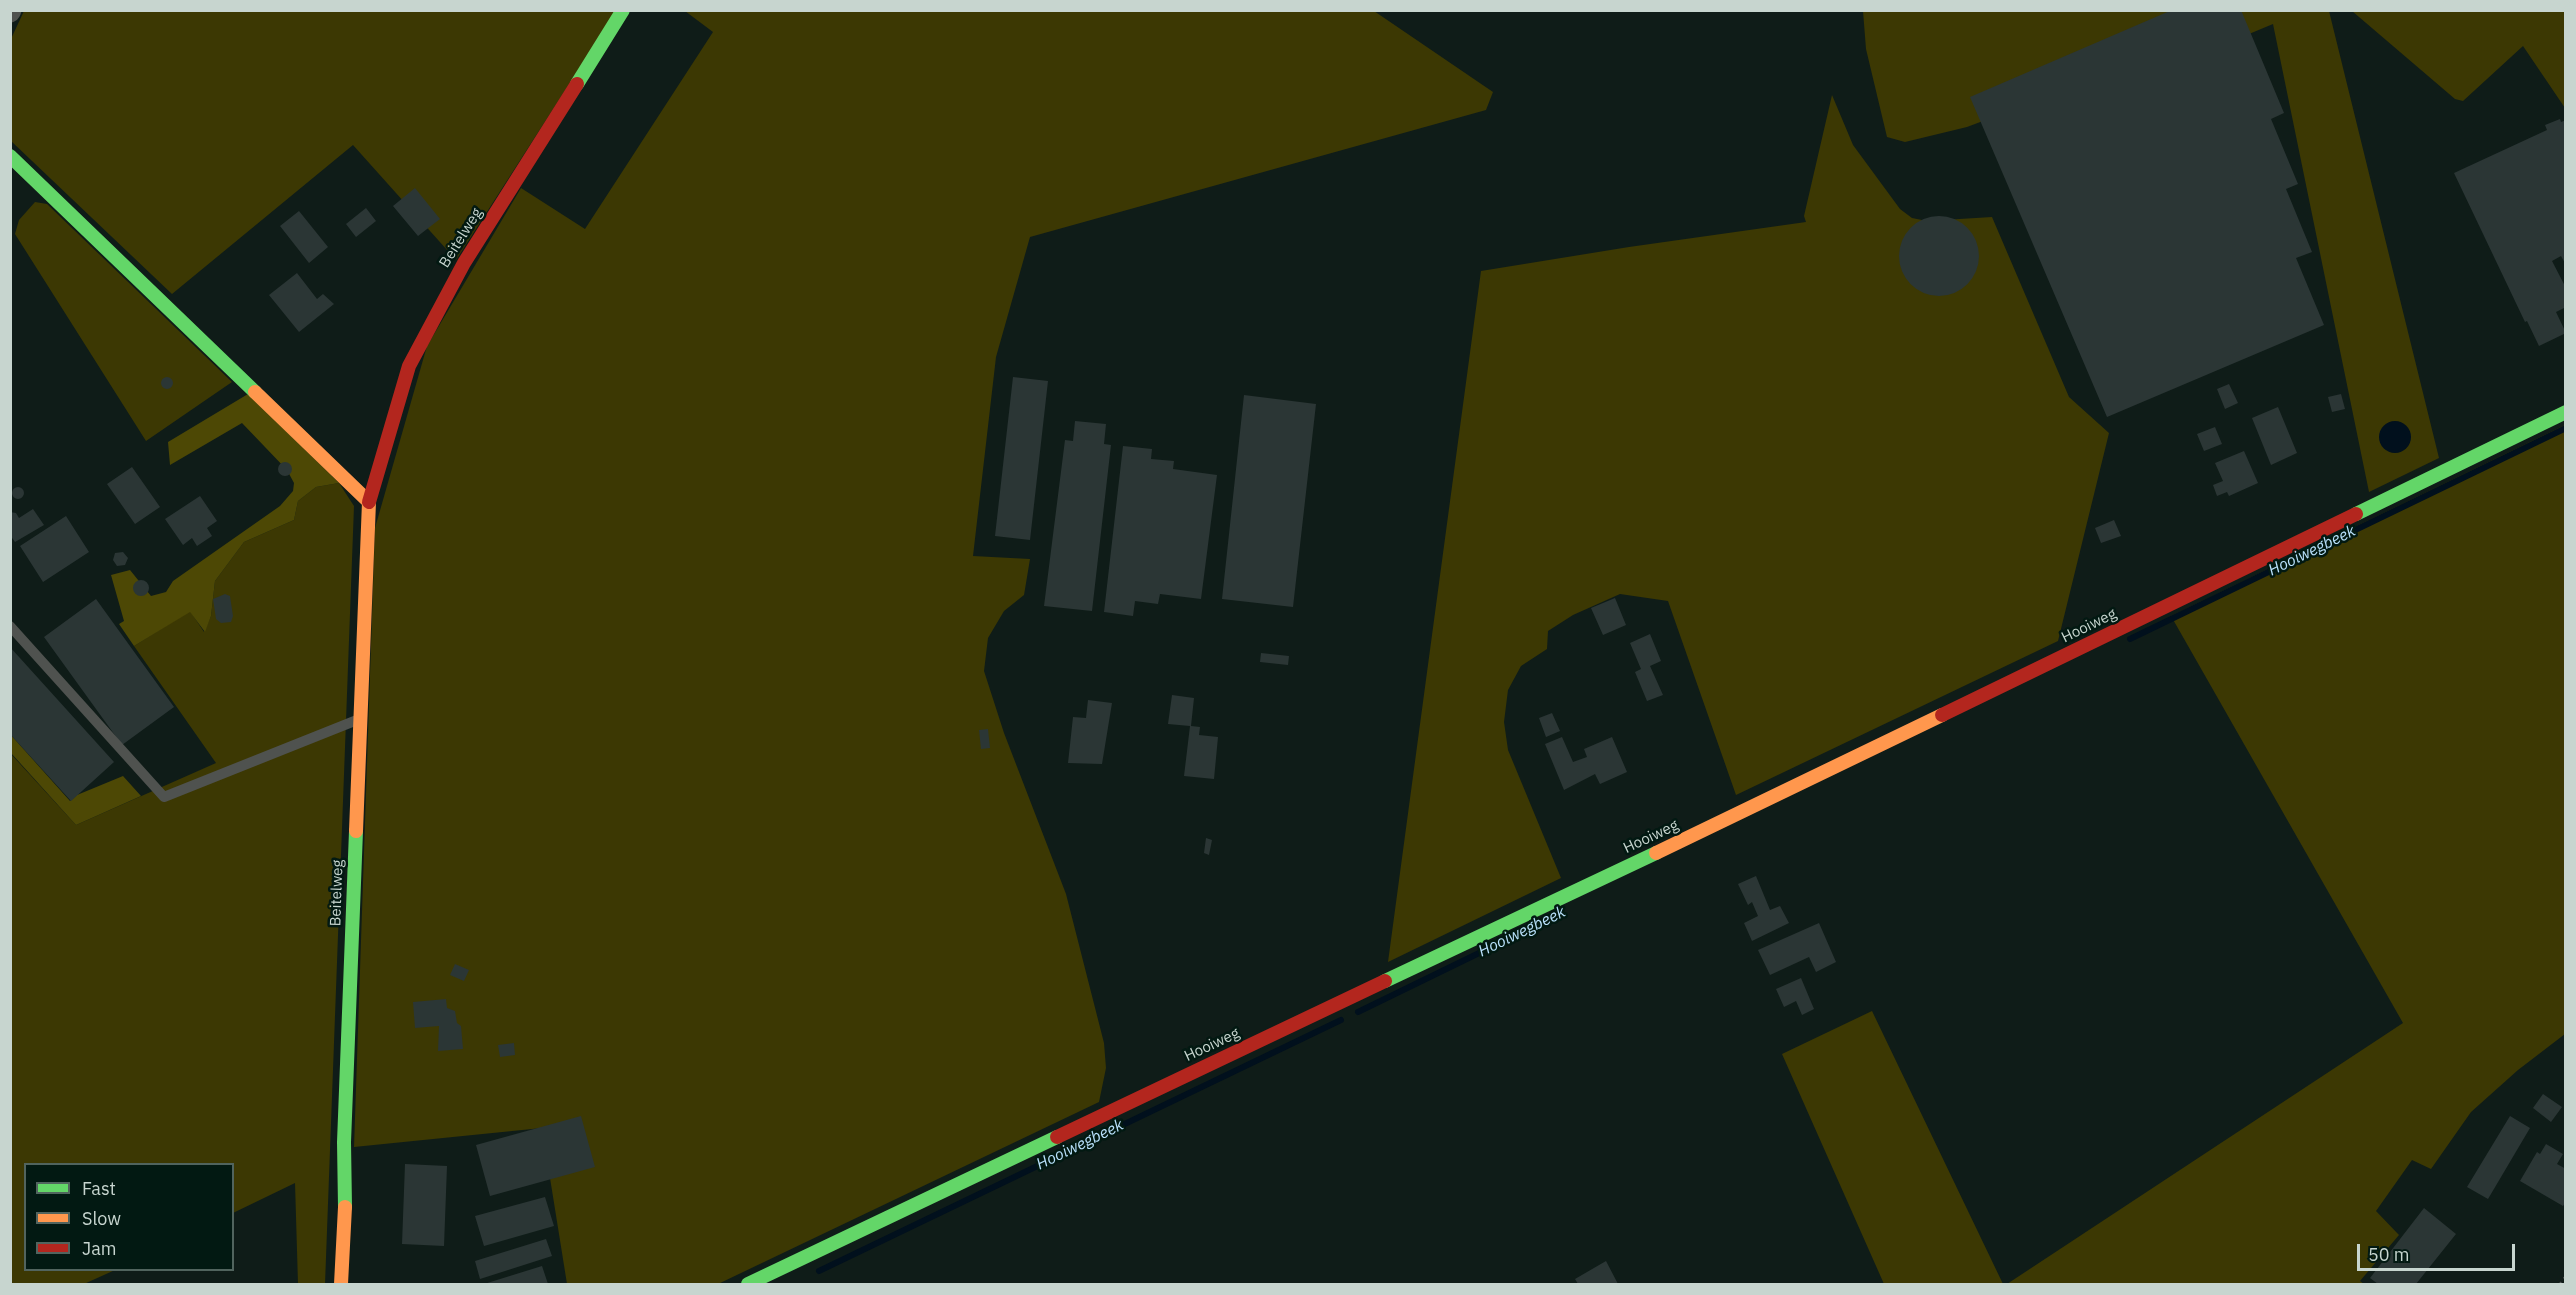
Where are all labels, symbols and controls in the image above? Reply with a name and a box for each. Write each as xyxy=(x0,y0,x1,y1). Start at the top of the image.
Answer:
street label: Beitelweg xyxy=(436,205,486,271)
water label: Hooiwegbeek xyxy=(2265,522,2359,580)
street label: Hooiweg xyxy=(2059,605,2119,647)
street label: Hooiweg xyxy=(1621,816,1681,858)
street label: Beitelweg xyxy=(327,859,347,927)
water label: Hooiwegbeek xyxy=(1475,903,1569,961)
street label: Hooiweg xyxy=(1182,1024,1242,1066)
water label: Hooiwegbeek xyxy=(1033,1116,1127,1174)
legend xyxy=(24,1163,234,1271)
text: Fast xyxy=(82,1177,116,1200)
text: Slow xyxy=(82,1207,121,1230)
scale bar xyxy=(2360,1232,2518,1270)
text: Jam xyxy=(82,1237,117,1260)
text: 50 m xyxy=(2368,1243,2410,1266)

